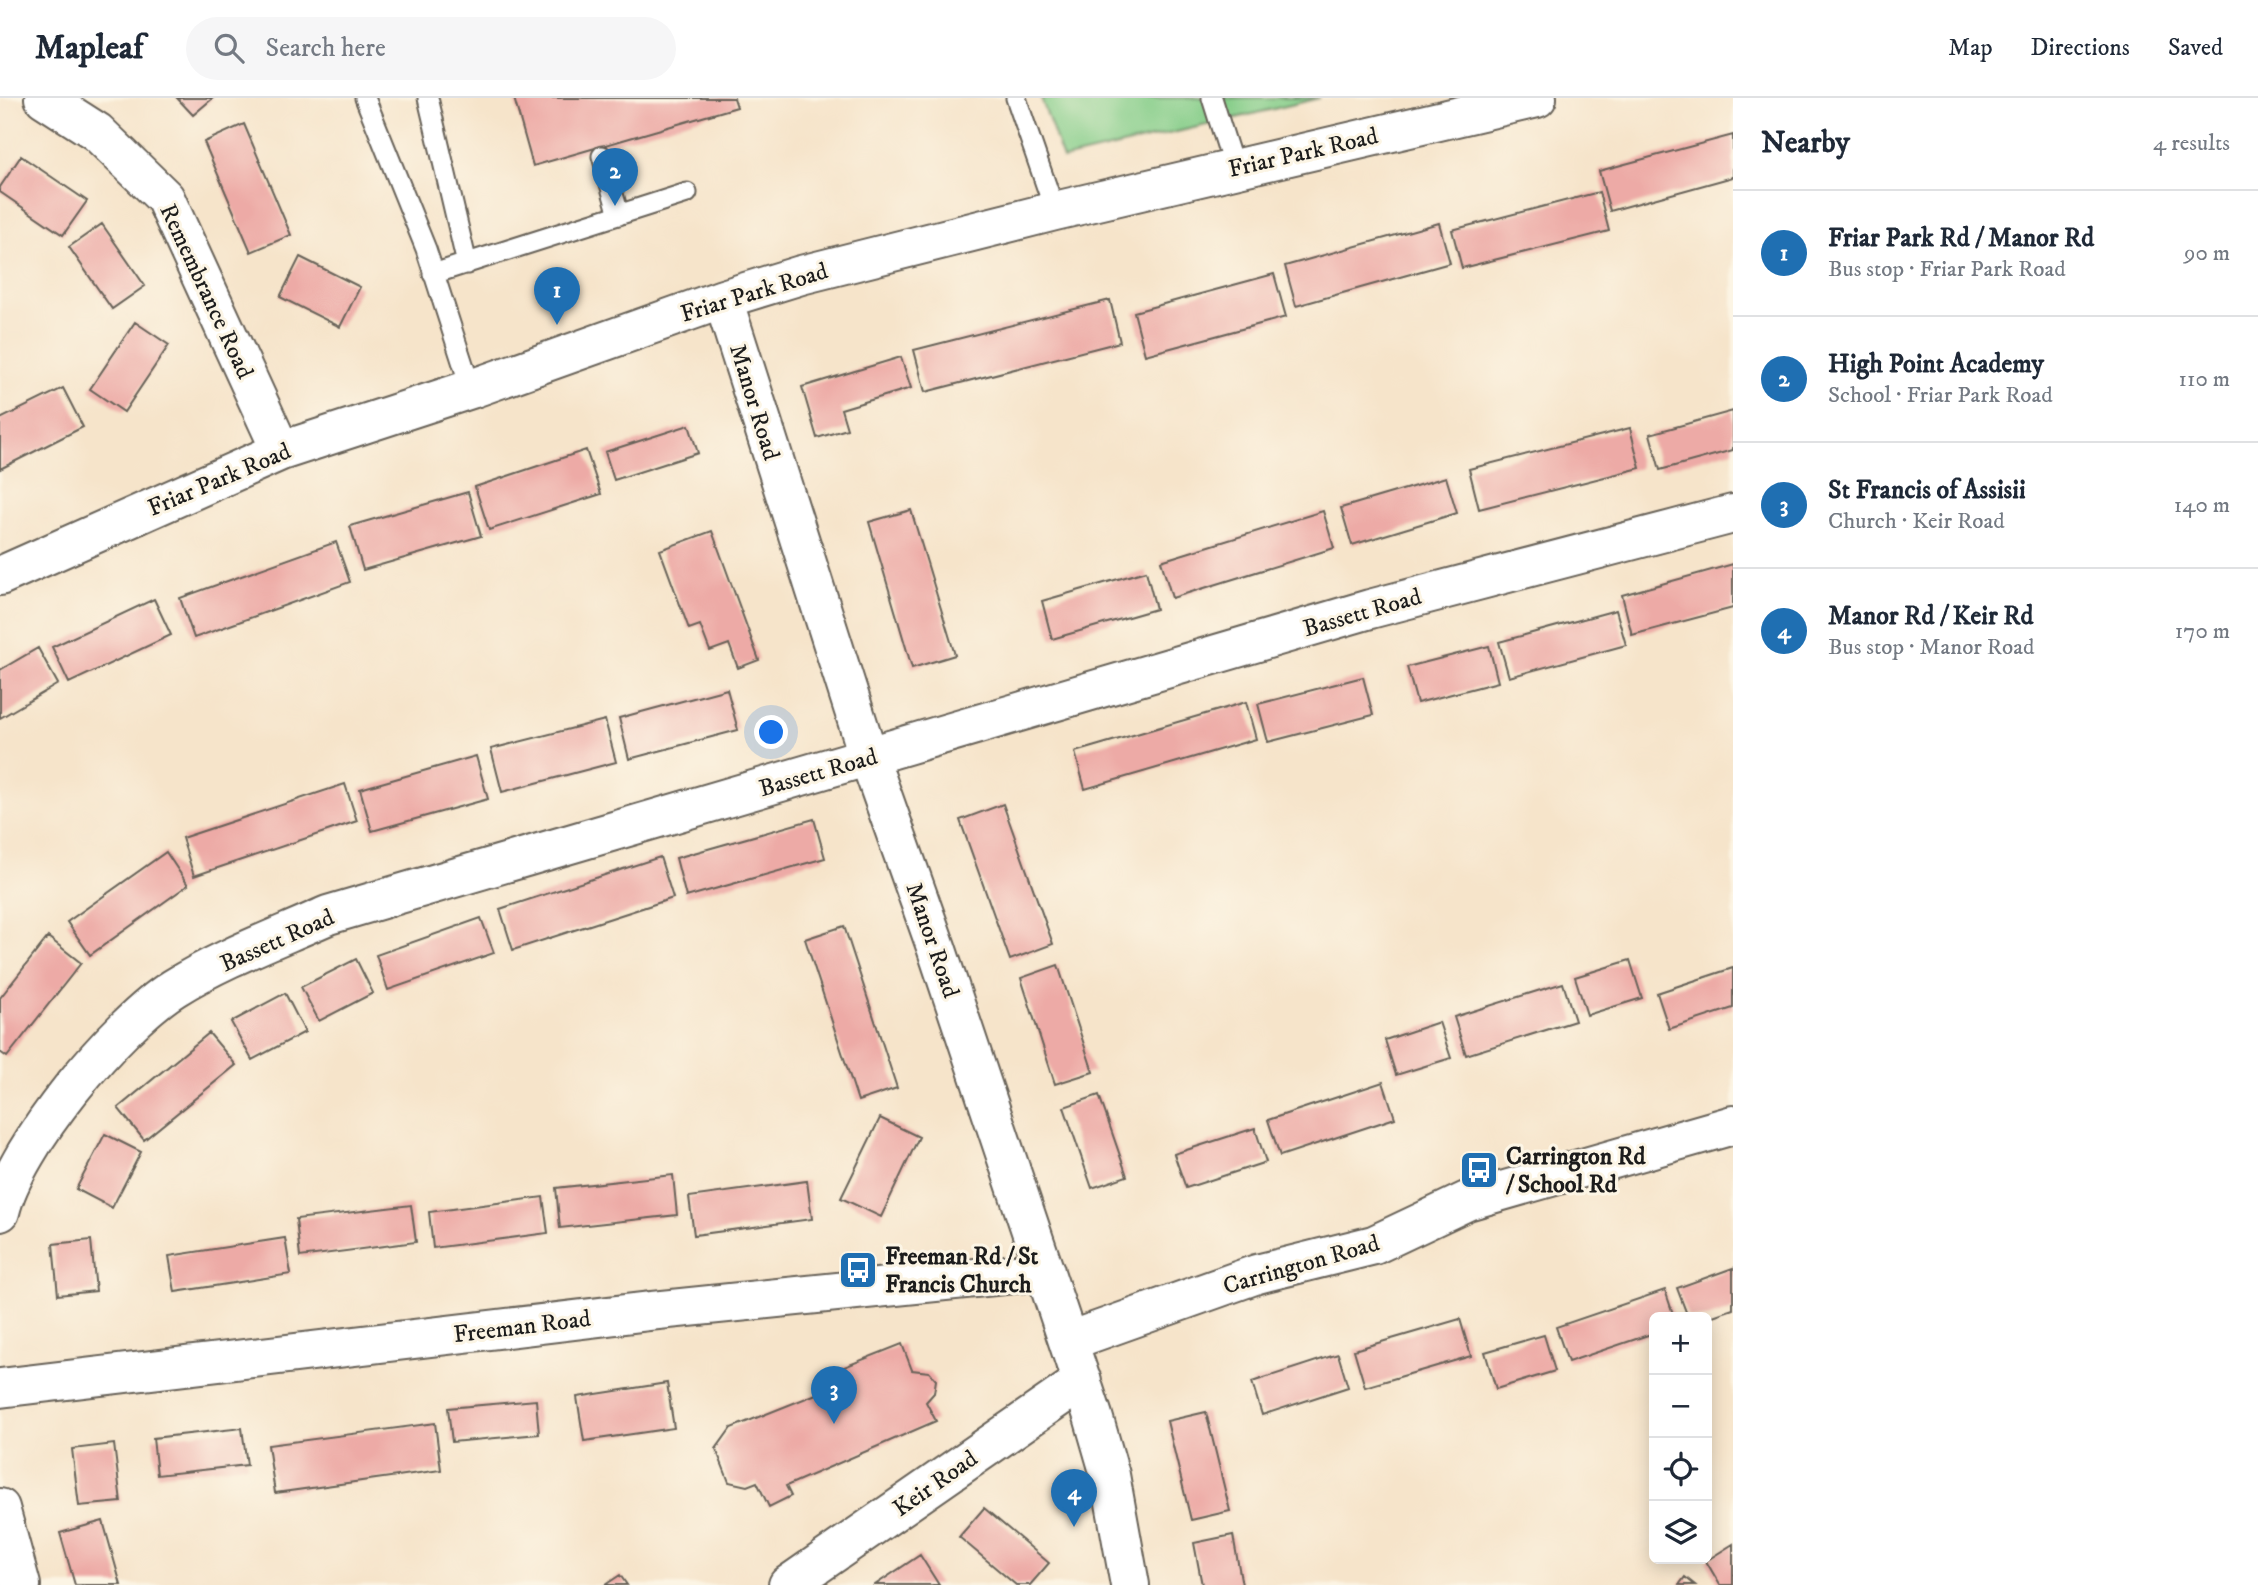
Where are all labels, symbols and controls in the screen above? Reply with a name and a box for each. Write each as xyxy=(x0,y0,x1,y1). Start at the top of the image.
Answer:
search box xyxy=(186,17,676,80)
text: Mapleaf xyxy=(35,28,144,69)
icon: search xyxy=(210,29,248,67)
text: Search here xyxy=(266,32,386,65)
text: Map xyxy=(1948,33,1993,63)
text: Directions xyxy=(2031,33,2130,63)
text: Saved xyxy=(2168,33,2223,63)
street label: Friar Park Road xyxy=(1226,121,1381,185)
text: Nearby xyxy=(1761,125,1850,162)
text: 4 results xyxy=(2153,129,2230,158)
pin: 2 xyxy=(592,148,638,206)
street label: Remembrance Road xyxy=(152,199,260,384)
text: Friar Park Rd / Manor Rd xyxy=(1828,222,2094,255)
text: 1 xyxy=(1780,239,1788,268)
text: 90 m xyxy=(2184,239,2230,268)
text: Bus stop · Friar Park Road xyxy=(1828,255,2066,284)
street label: Friar Park Road xyxy=(677,256,832,330)
pin: 1 xyxy=(534,267,580,325)
street label: Manor Road xyxy=(722,341,786,464)
text: High Point Academy xyxy=(1828,348,2044,381)
text: 2 xyxy=(1778,365,1790,394)
text: 110 m xyxy=(2179,365,2230,394)
text: School · Friar Park Road xyxy=(1828,381,2053,410)
street label: Friar Park Road xyxy=(143,436,296,524)
text: St Francis of Assisii xyxy=(1828,474,2026,507)
text: 3 xyxy=(1780,491,1788,520)
text: 140 m xyxy=(2174,491,2230,520)
text: Church · Keir Road xyxy=(1828,507,2005,536)
street label: Bassett Road xyxy=(1300,582,1425,644)
text: Manor Rd / Keir Rd xyxy=(1828,600,2034,633)
text: 4 xyxy=(1777,617,1791,646)
text: 170 m xyxy=(2175,617,2230,646)
text: Bus stop · Manor Road xyxy=(1828,633,2034,662)
your location xyxy=(754,715,788,749)
street label: Bassett Road xyxy=(756,742,881,804)
street label: Manor Road xyxy=(898,879,966,1002)
street label: Bassett Road xyxy=(216,902,339,979)
place label: Carrington Rd / School Rd xyxy=(1505,1142,1646,1200)
bus stop icon: Carrington Rd / School Rd xyxy=(1458,1149,1500,1191)
street label: Carrington Road xyxy=(1220,1228,1383,1302)
place label: Freeman Rd / St Francis Church xyxy=(885,1242,1039,1300)
bus stop icon: Freeman Rd / St Francis Church xyxy=(837,1249,879,1291)
street label: Freeman Road xyxy=(452,1304,592,1350)
map controls xyxy=(1649,1312,1712,1564)
button: + xyxy=(1649,1312,1712,1375)
pin: 3 xyxy=(811,1366,857,1424)
button: − xyxy=(1649,1375,1712,1438)
button: locate xyxy=(1649,1438,1712,1501)
street label: Keir Road xyxy=(887,1444,984,1524)
pin: 4 xyxy=(1051,1469,1097,1527)
button: layers xyxy=(1649,1501,1712,1564)

